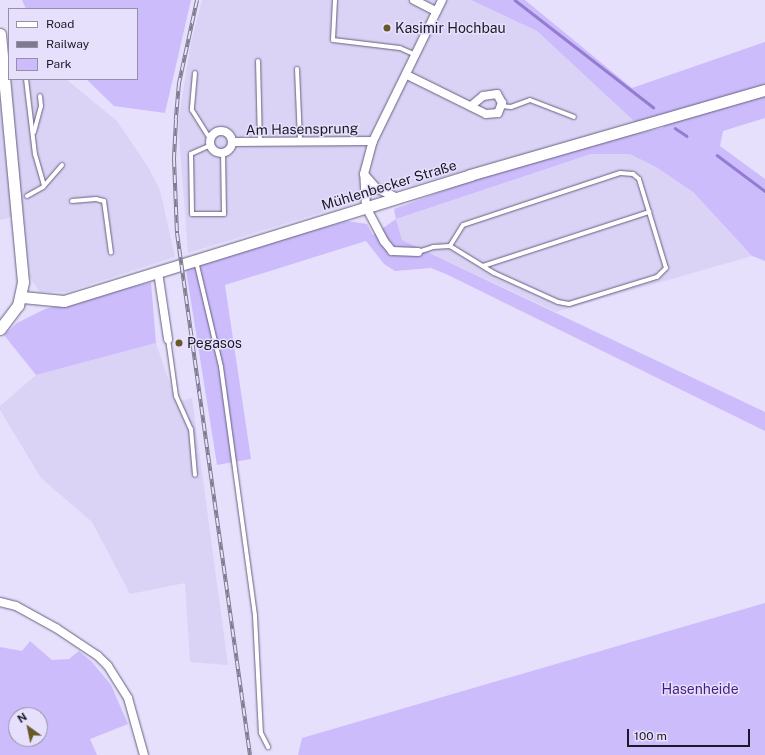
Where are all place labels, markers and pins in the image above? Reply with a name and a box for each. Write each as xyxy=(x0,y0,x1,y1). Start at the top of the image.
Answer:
place label: Kasimir Hochbau xyxy=(395,20,506,36)
marker: Kasimir Hochbau xyxy=(382,23,392,33)
place label: Pegasos xyxy=(187,335,242,351)
marker: Pegasos xyxy=(174,338,184,348)

